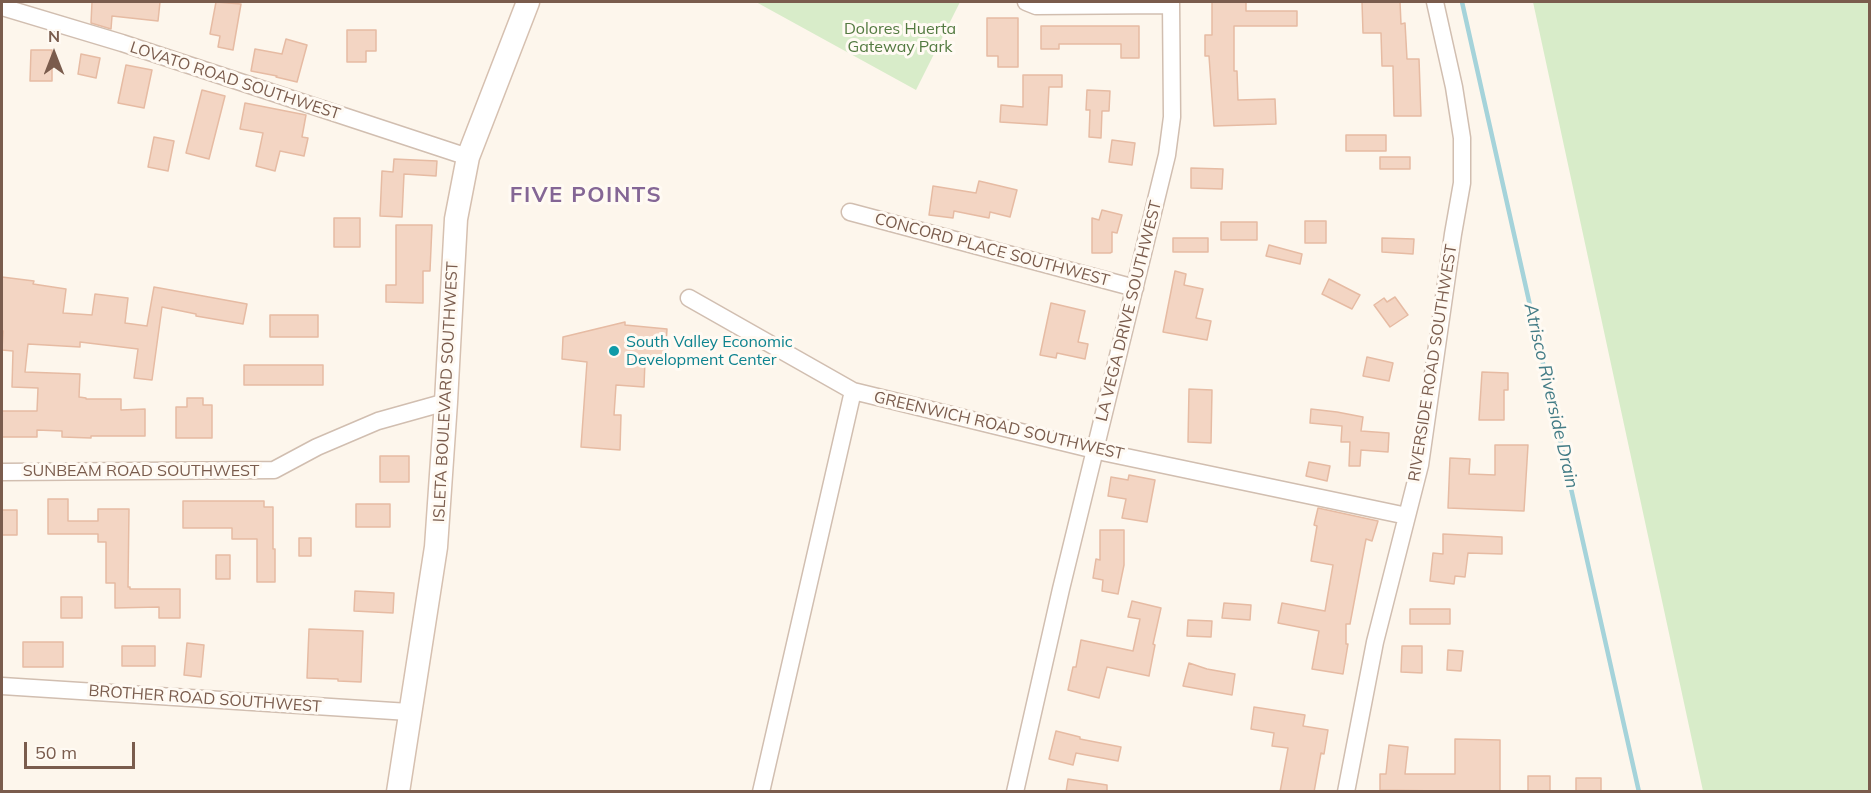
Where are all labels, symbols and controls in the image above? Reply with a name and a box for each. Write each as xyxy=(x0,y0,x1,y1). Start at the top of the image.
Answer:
park label: Dolores Huerta Gateway Park xyxy=(844,19,956,57)
north arrow xyxy=(24,24,84,84)
text: N xyxy=(48,26,60,46)
street label: LOVATO ROAD SOUTHWEST xyxy=(127,38,343,124)
district label: FIVE POINTS xyxy=(510,182,662,208)
street label: LA VEGA DRIVE SOUTHWEST xyxy=(1092,199,1166,423)
street label: CONCORD PLACE SOUTHWEST xyxy=(872,209,1112,291)
street label: RIVERSIDE ROAD SOUTHWEST xyxy=(1405,243,1461,483)
street label: ISLETA BOULEVARD SOUTHWEST xyxy=(430,261,462,523)
water label: Atrisco Riverside Drain xyxy=(1519,301,1583,491)
place label: South Valley Economic Development Center xyxy=(626,332,793,370)
marker: South Valley Economic Development Center xyxy=(607,344,621,358)
street label: GREENWICH ROAD SOUTHWEST xyxy=(872,388,1126,464)
street label: SUNBEAM ROAD SOUTHWEST xyxy=(23,461,259,481)
street label: BROTHER ROAD SOUTHWEST xyxy=(88,681,322,717)
scale bar xyxy=(27,730,138,768)
text: 50 m xyxy=(35,741,77,764)

